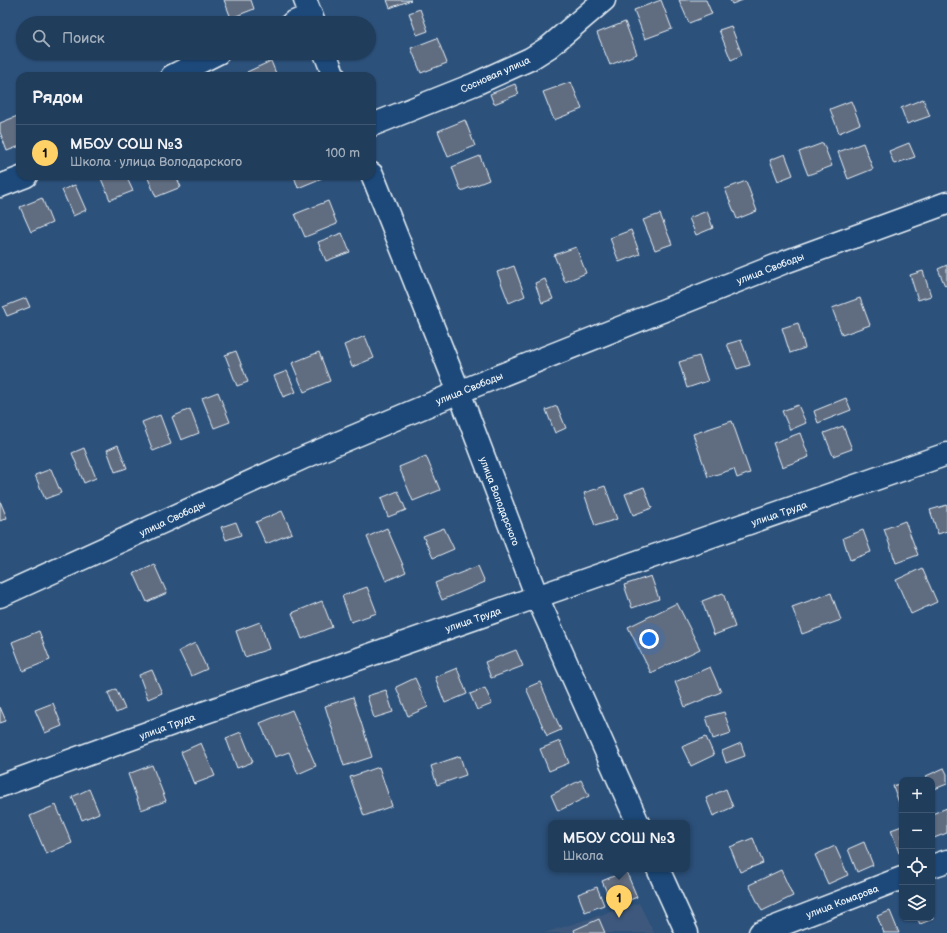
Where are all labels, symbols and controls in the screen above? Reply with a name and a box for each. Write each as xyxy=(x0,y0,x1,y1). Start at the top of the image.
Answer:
search box xyxy=(16,16,376,60)
icon: search xyxy=(30,27,52,49)
text: Поиск xyxy=(62,29,105,48)
street label: Сосновая улица xyxy=(459,54,532,96)
text: Рядом xyxy=(32,88,83,108)
text: МБОУ СОШ №3 xyxy=(70,135,183,154)
text: 1 xyxy=(42,145,48,161)
text: 100 m xyxy=(325,145,360,161)
text: Школа · улица Володарского xyxy=(70,154,242,170)
street label: улица Свободы xyxy=(735,251,806,287)
street label: улица Свободы xyxy=(434,370,505,408)
street label: улица Володарского xyxy=(477,455,522,548)
street label: улица Свободы xyxy=(138,498,207,539)
street label: улица Труда xyxy=(750,499,809,529)
street label: улица Труда xyxy=(444,605,503,635)
your location xyxy=(639,629,659,649)
street label: улица Труда xyxy=(138,711,197,743)
map controls xyxy=(899,777,935,921)
button: + xyxy=(899,777,935,813)
button: − xyxy=(899,813,935,849)
popup xyxy=(548,820,690,872)
text: МБОУ СОШ №3 xyxy=(563,829,675,848)
text: Школа xyxy=(563,848,604,864)
button: locate xyxy=(899,849,935,885)
street label: улица Комарова xyxy=(804,883,880,921)
pin: 1 xyxy=(606,885,632,918)
button: layers xyxy=(899,885,935,921)

